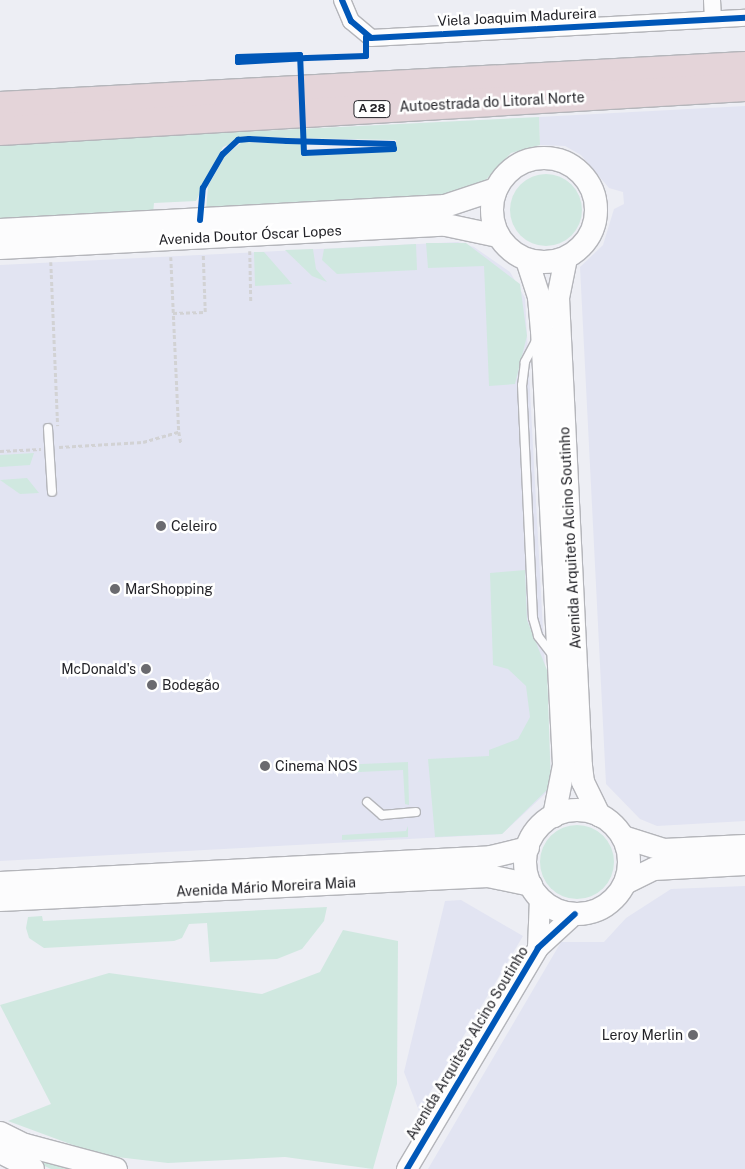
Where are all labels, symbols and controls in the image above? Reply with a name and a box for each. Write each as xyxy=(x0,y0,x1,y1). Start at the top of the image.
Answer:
street label: Viela Joaquim Madureira xyxy=(437,4,597,30)
street label: Autoestrada do Litoral Norte xyxy=(399,89,585,115)
road number: A 28 xyxy=(353,100,391,118)
street label: Avenida Doutor Óscar Lopes xyxy=(158,222,342,248)
street label: Avenida Arquiteto Alcino Soutinho xyxy=(556,426,584,650)
place label: Celeiro xyxy=(171,518,217,534)
marker: Celeiro xyxy=(155,520,167,532)
place label: MarShopping xyxy=(125,581,213,597)
marker: MarShopping xyxy=(109,583,121,595)
place label: McDonald's xyxy=(61,661,136,677)
marker: McDonald's xyxy=(140,663,152,675)
place label: Bodegão xyxy=(162,677,220,693)
marker: Bodegão xyxy=(146,679,158,691)
place label: Cinema NOS xyxy=(275,758,358,774)
marker: Cinema NOS xyxy=(259,760,271,772)
street label: Avenida Mário Moreira Maia xyxy=(176,874,356,900)
street label: Avenida Arquiteto Alcino Soutinho xyxy=(402,943,532,1143)
place label: Leroy Merlin xyxy=(602,1027,683,1043)
marker: Leroy Merlin xyxy=(687,1029,699,1041)

